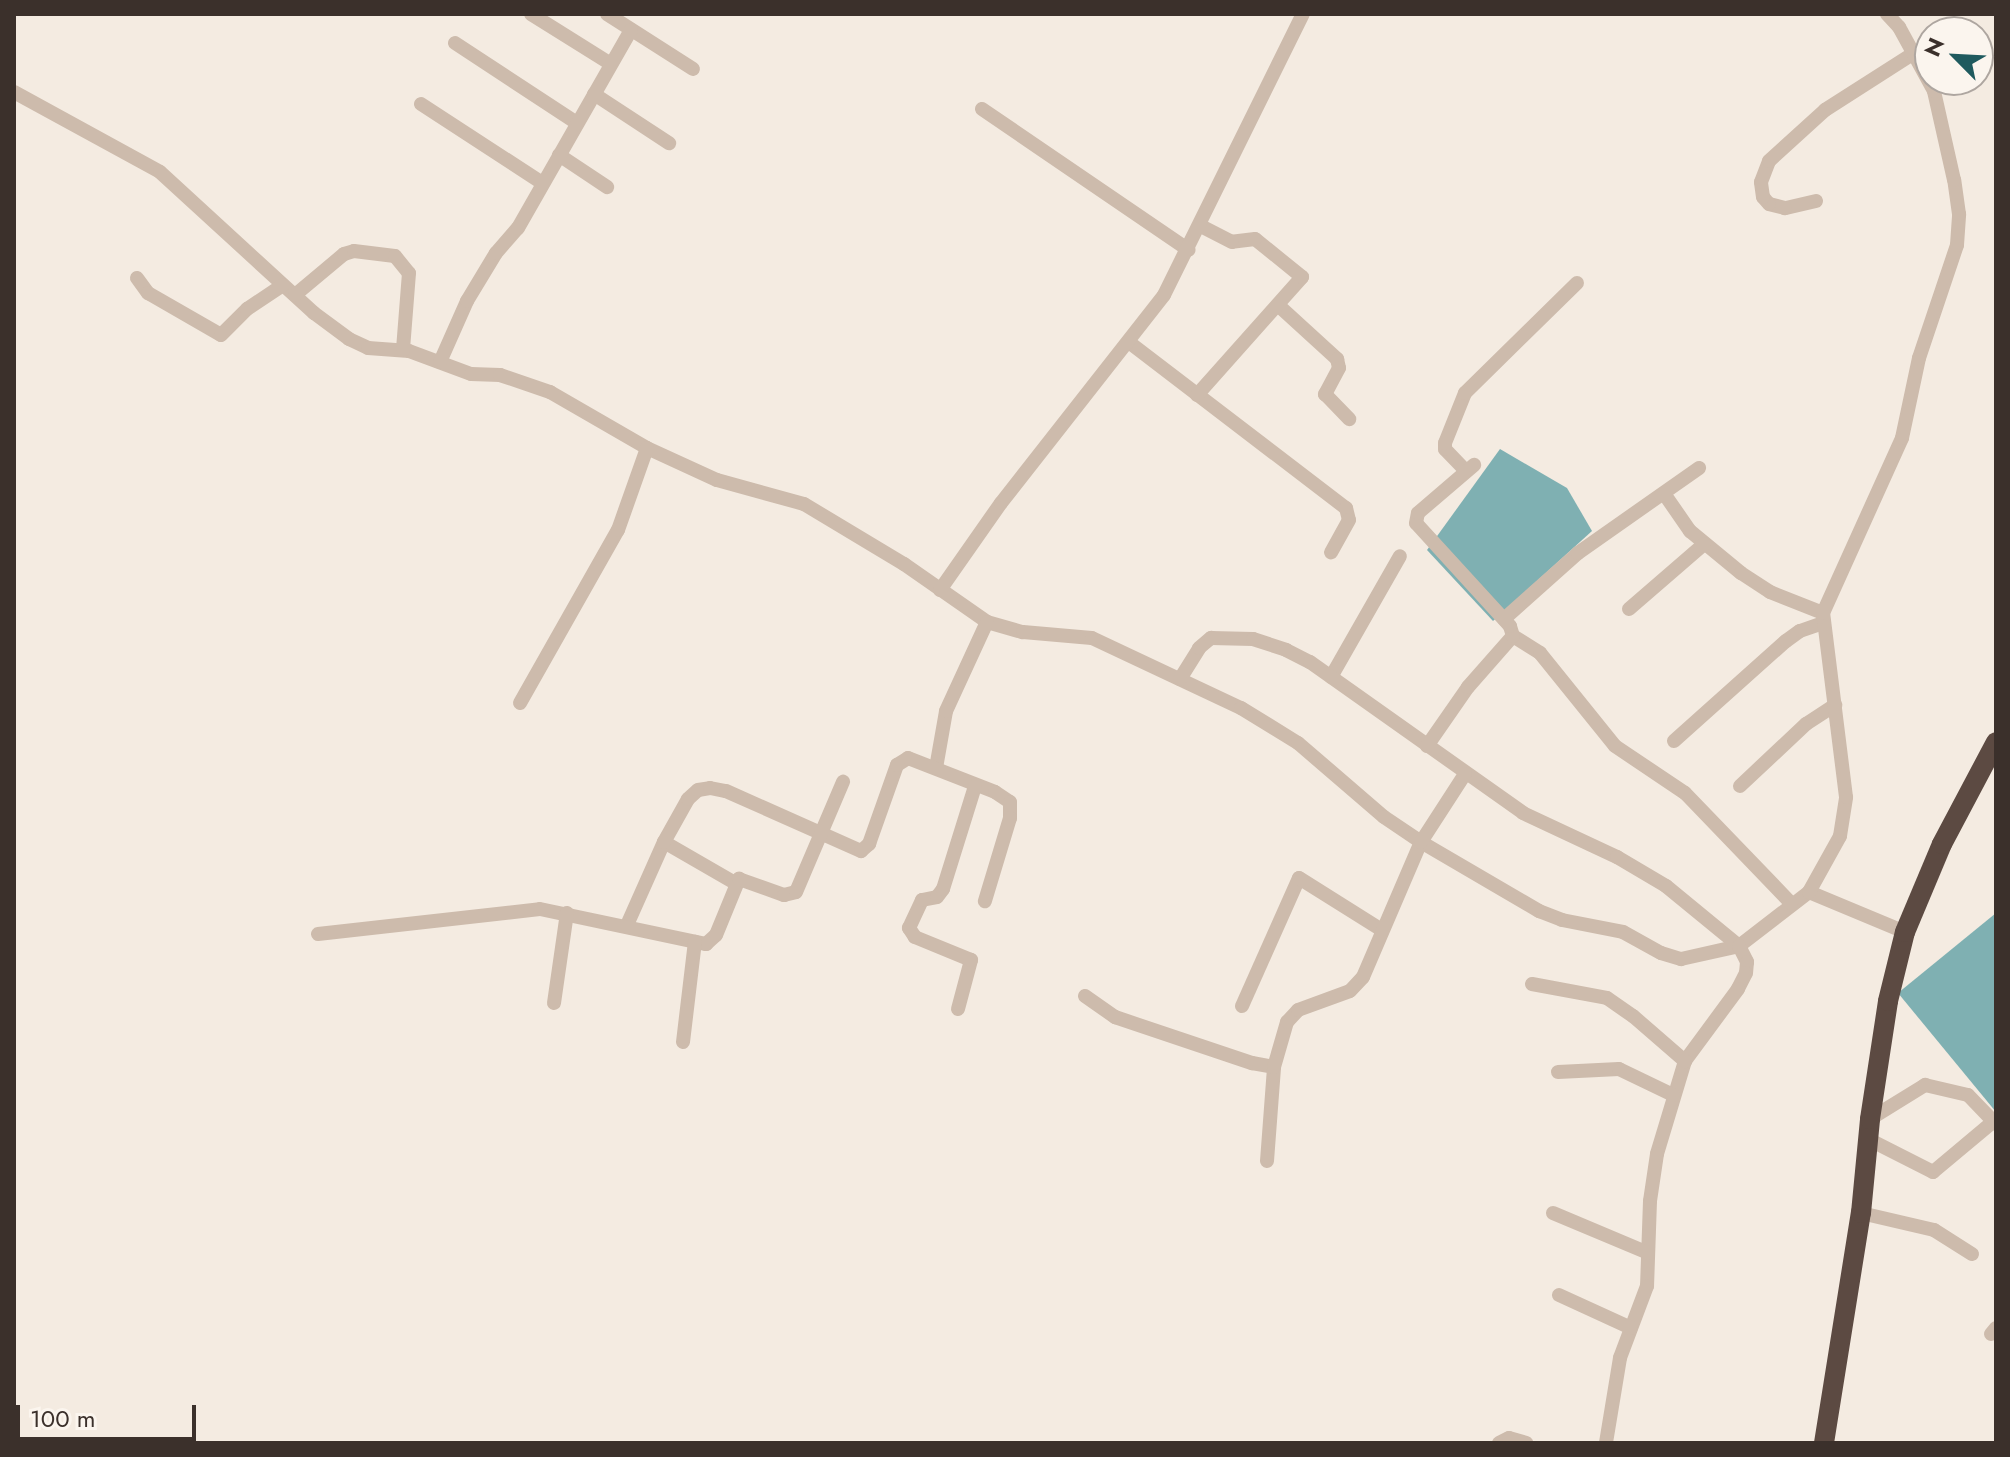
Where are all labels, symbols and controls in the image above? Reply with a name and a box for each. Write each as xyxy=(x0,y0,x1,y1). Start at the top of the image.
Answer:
north arrow xyxy=(1914,16,1994,96)
text: N xyxy=(1916,33,1952,62)
scale bar xyxy=(20,1389,200,1439)
text: 100 m xyxy=(30,1401,96,1436)

